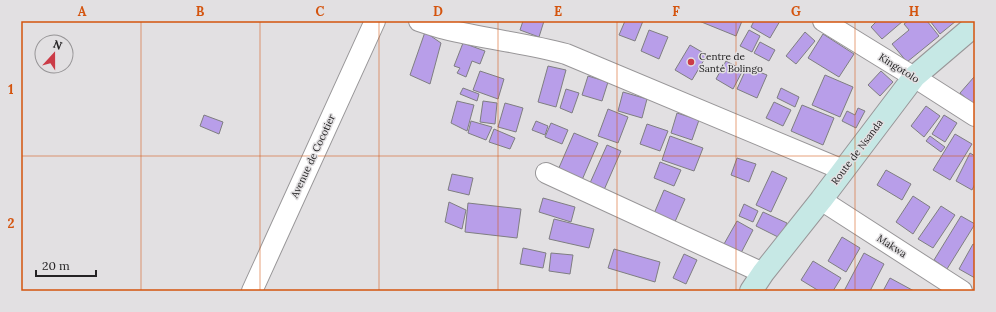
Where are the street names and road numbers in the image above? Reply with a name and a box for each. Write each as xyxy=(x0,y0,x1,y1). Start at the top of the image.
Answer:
street label: Kingotolo xyxy=(876,50,922,86)
street label: Avenue de Cocotier xyxy=(287,111,338,201)
street label: Route de Nsanda xyxy=(828,117,886,187)
street label: Makwa xyxy=(875,232,909,260)

